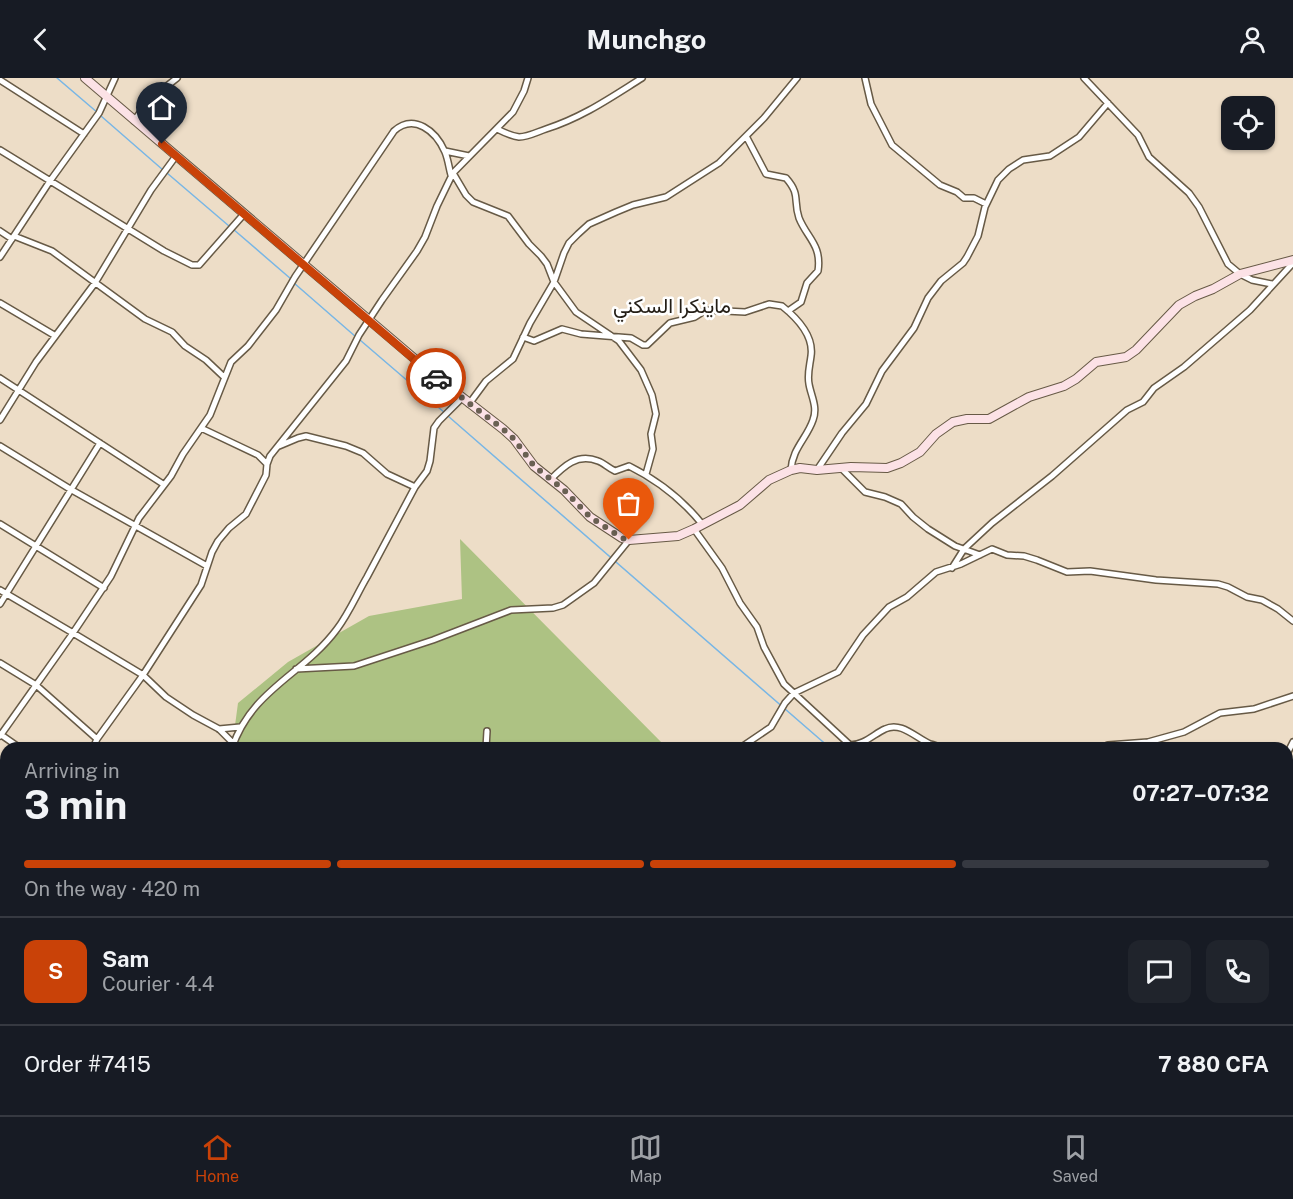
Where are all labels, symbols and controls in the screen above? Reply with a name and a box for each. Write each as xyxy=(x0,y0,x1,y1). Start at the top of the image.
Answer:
icon: back xyxy=(24,23,57,56)
text: Munchgo xyxy=(587,23,706,55)
icon: person xyxy=(1236,23,1269,56)
pin xyxy=(136,82,187,144)
icon: home xyxy=(145,91,178,124)
map controls xyxy=(1221,96,1275,150)
button: locate xyxy=(1221,96,1275,150)
district label: ماينكرا السكني xyxy=(613,293,731,323)
courier xyxy=(406,348,466,408)
icon: car xyxy=(420,362,453,395)
pin xyxy=(603,478,654,540)
icon: bag xyxy=(612,487,645,520)
text: Arriving in xyxy=(24,759,119,783)
text: 07:27–07:32 xyxy=(1132,780,1269,806)
text: 3 min xyxy=(24,782,127,828)
text: On the way · 420 m xyxy=(24,877,200,901)
button: chat xyxy=(1128,940,1191,1003)
button: phone xyxy=(1206,940,1269,1003)
text: Sam xyxy=(102,946,149,972)
text: S xyxy=(48,958,63,984)
text: Courier · 4.4 xyxy=(102,972,214,996)
text: Order #7415 xyxy=(24,1051,151,1077)
text: 7 880 CFA xyxy=(1158,1051,1269,1077)
tab: Home xyxy=(195,1131,239,1186)
tab: Map xyxy=(629,1131,662,1186)
tab: Saved xyxy=(1052,1131,1098,1186)

